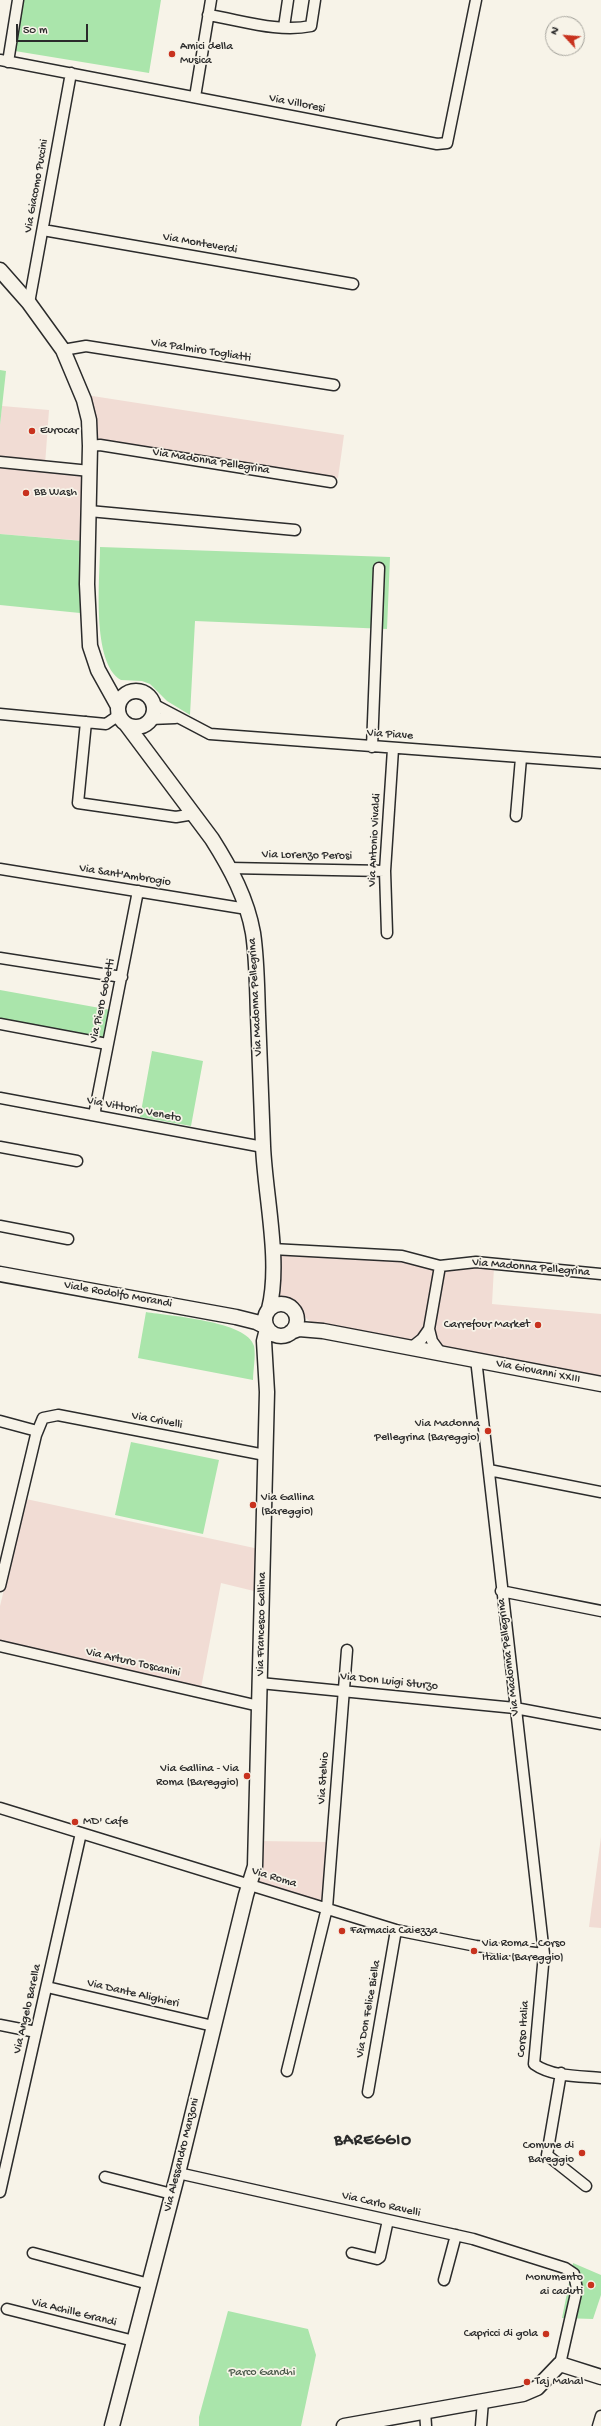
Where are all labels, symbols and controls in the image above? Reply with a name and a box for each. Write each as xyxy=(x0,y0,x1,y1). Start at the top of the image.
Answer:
scale bar xyxy=(18,16,90,42)
north arrow xyxy=(545,16,585,56)
text: 50 m xyxy=(23,24,48,38)
text: N xyxy=(548,25,562,37)
place label: Amici della Musica xyxy=(180,40,233,68)
marker: Amici della Musica xyxy=(167,49,177,59)
street label: Via Villoresi xyxy=(268,91,326,117)
street label: Via Giacomo Puccini xyxy=(22,138,52,234)
street label: Via Monteverdi xyxy=(162,230,238,258)
street label: Via Palmiro Togliatti xyxy=(150,336,252,366)
place label: Eurocar xyxy=(40,424,79,438)
marker: Eurocar xyxy=(27,426,37,436)
street label: Via Madonna Pellegrina xyxy=(151,446,271,478)
place label: BB Wash xyxy=(34,486,77,500)
marker: BB Wash xyxy=(21,488,31,498)
street label: Via Piave xyxy=(366,726,414,744)
street label: Via Antonio Vivaldi xyxy=(365,793,385,887)
street label: Via Lorenzo Perosi xyxy=(262,848,352,864)
street label: Via Sant'Ambrogio xyxy=(78,862,172,890)
street label: Via Madonna Pellegrina xyxy=(246,938,266,1056)
street label: Via Piero Gobetti xyxy=(87,957,119,1045)
street label: Via Vittorio Veneto xyxy=(86,1094,182,1126)
street label: Via Madonna Pellegrina xyxy=(471,1256,591,1280)
street label: Viale Rodolfo Morandi xyxy=(63,1278,173,1312)
place label: Carrefour Market xyxy=(444,1318,530,1332)
marker: Carrefour Market xyxy=(533,1320,543,1330)
street label: Via Giovanni XXIII xyxy=(495,1357,581,1387)
street label: Via Crivelli xyxy=(130,1409,184,1433)
place label: Via Madonna Pellegrina (Bareggio) xyxy=(374,1417,480,1445)
marker: Via Madonna Pellegrina (Bareggio) xyxy=(483,1426,493,1436)
place label: Via Gallina (Bareggio) xyxy=(261,1491,314,1519)
marker: Via Gallina (Bareggio) xyxy=(248,1500,258,1510)
street label: Via Francesco Gallina xyxy=(254,1572,270,1676)
street label: Via Madonna Pellegrina xyxy=(495,1597,523,1717)
street label: Via Arturo Toscanini xyxy=(84,1645,182,1681)
street label: Via Don Luigi Sturzo xyxy=(339,1670,439,1694)
street label: Via Stelvio xyxy=(315,1751,333,1805)
place label: Via Gallina - Via Roma (Bareggio) xyxy=(156,1762,239,1790)
marker: Via Gallina - Via Roma (Bareggio) xyxy=(242,1771,252,1781)
place label: MD' Cafe xyxy=(83,1815,128,1829)
marker: MD' Cafe xyxy=(70,1817,80,1827)
street label: Via Roma xyxy=(250,1864,298,1892)
place label: Farmacia Caiezza xyxy=(350,1924,438,1938)
marker: Farmacia Caiezza xyxy=(337,1926,347,1936)
place label: Via Roma - Corso Italia (Bareggio) xyxy=(482,1937,566,1965)
marker: Via Roma - Corso Italia (Bareggio) xyxy=(469,1946,479,1956)
street label: Via Don Felice Biella xyxy=(353,1959,385,2059)
street label: Via Angelo Barella xyxy=(11,1963,45,2055)
street label: Via Dante Alighieri xyxy=(86,1976,180,2012)
street label: Corso Italia xyxy=(515,2000,533,2058)
street label: Via Alessandro Manzoni xyxy=(161,2097,203,2213)
district label: BAREGGIO xyxy=(334,2132,412,2152)
place label: Comune di Bareggio xyxy=(523,2139,574,2167)
marker: Comune di Bareggio xyxy=(577,2148,587,2158)
street label: Via Carlo Ravelli xyxy=(340,2189,422,2221)
place label: Monumento ai caduti xyxy=(526,2271,583,2299)
marker: Monumento ai caduti xyxy=(586,2280,596,2290)
street label: Via Achille Grandi xyxy=(30,2295,118,2331)
place label: Capricci di gola xyxy=(464,2327,538,2341)
marker: Capricci di gola xyxy=(541,2329,551,2339)
park label: Parco Gandhi xyxy=(229,2366,295,2380)
place label: Taj Mahal xyxy=(535,2375,583,2389)
marker: Taj Mahal xyxy=(522,2377,532,2387)

